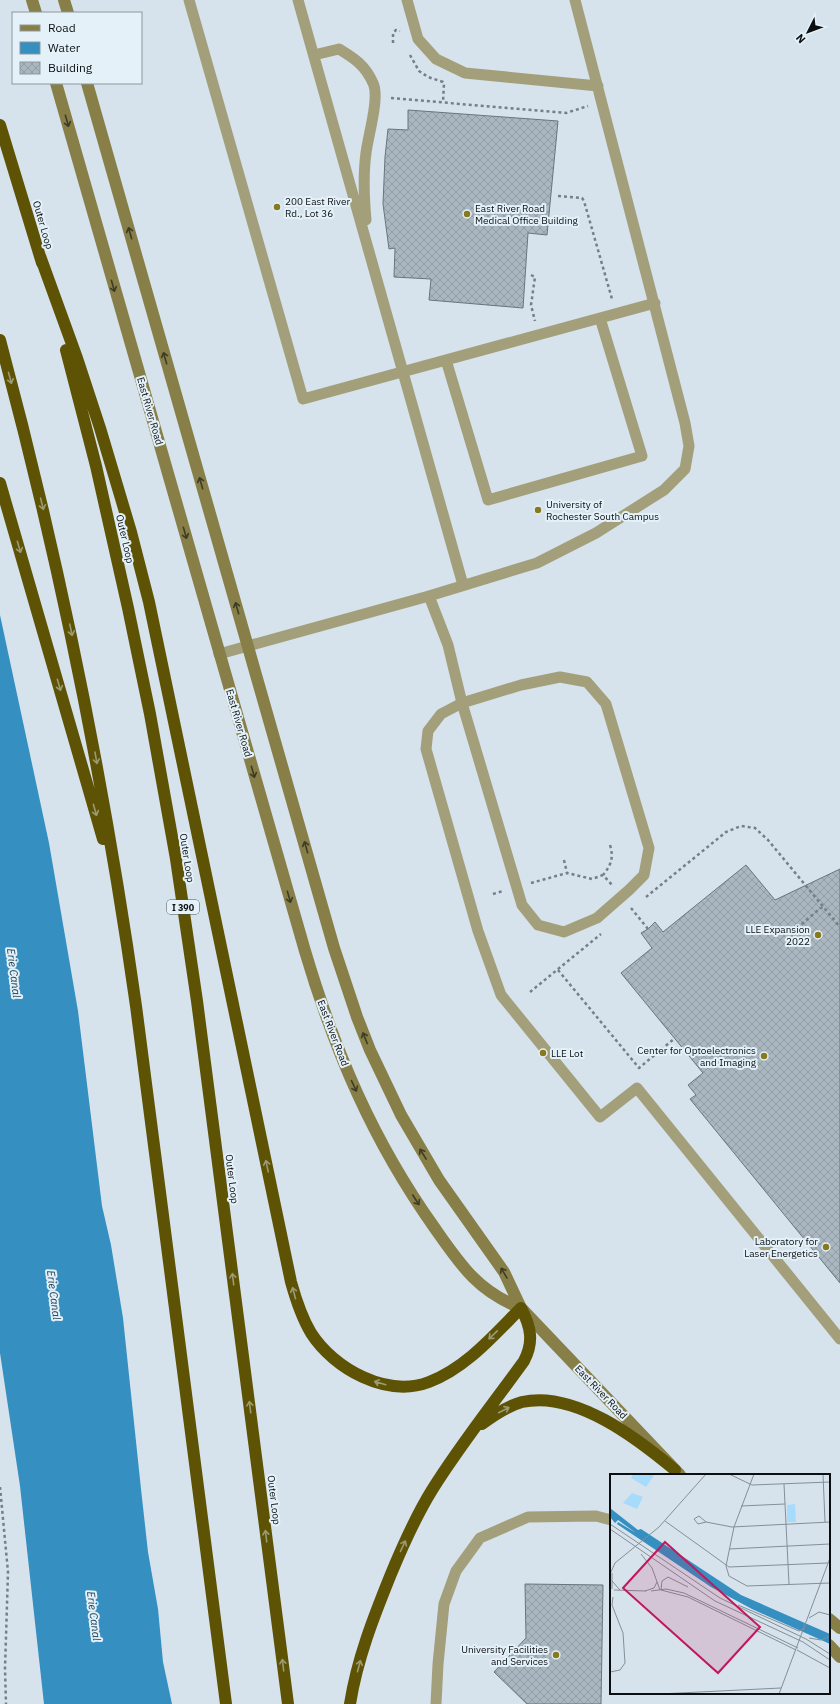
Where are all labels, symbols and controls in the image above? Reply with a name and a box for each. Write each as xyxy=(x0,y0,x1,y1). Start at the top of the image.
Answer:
legend xyxy=(12,12,142,84)
north arrow xyxy=(788,12,828,52)
text: Road xyxy=(48,20,76,35)
text: N xyxy=(793,31,808,46)
text: Water xyxy=(48,40,81,55)
text: Building xyxy=(48,60,93,75)
one-way arrow xyxy=(63,114,71,127)
place label: 200 East River Rd., Lot 36 xyxy=(285,195,350,220)
street label: Outer Loop xyxy=(30,199,56,251)
marker: 200 East River Rd., Lot 36 xyxy=(272,202,282,212)
place label: East River Road Medical Office Building xyxy=(475,202,579,227)
marker: East River Road Medical Office Building xyxy=(462,209,472,219)
one-way arrow xyxy=(126,227,133,240)
one-way arrow xyxy=(110,279,118,292)
one-way arrow xyxy=(161,352,168,365)
one-way arrow xyxy=(7,371,14,384)
street label: East River Road xyxy=(134,376,166,446)
one-way arrow xyxy=(197,477,204,490)
one-way arrow xyxy=(39,497,46,510)
place label: University of Rochester South Campus xyxy=(546,498,659,523)
marker: University of Rochester South Campus xyxy=(533,505,543,515)
street label: Outer Loop xyxy=(113,513,137,565)
one-way arrow xyxy=(182,527,189,540)
one-way arrow xyxy=(16,540,23,553)
one-way arrow xyxy=(233,602,240,615)
one-way arrow xyxy=(67,624,75,637)
one-way arrow xyxy=(56,679,63,692)
street label: East River Road xyxy=(223,688,255,758)
one-way arrow xyxy=(92,751,100,764)
one-way arrow xyxy=(250,765,257,778)
one-way arrow xyxy=(92,804,99,817)
street label: Outer Loop xyxy=(177,832,197,884)
one-way arrow xyxy=(302,841,309,854)
one-way arrow xyxy=(286,890,293,903)
road number: I 390 xyxy=(167,900,199,914)
place label: LLE Expansion 2022 xyxy=(745,923,810,948)
marker: LLE Expansion 2022 xyxy=(813,930,823,940)
water label: Erie Canal xyxy=(4,947,24,999)
street label: East River Road xyxy=(314,998,352,1068)
one-way arrow xyxy=(361,1032,369,1044)
place label: Center for Optoelectronics and Imaging xyxy=(637,1044,757,1069)
place label: LLE Lot xyxy=(551,1047,584,1060)
marker: LLE Lot xyxy=(538,1048,548,1058)
marker: Center for Optoelectronics and Imaging xyxy=(759,1051,769,1061)
one-way arrow xyxy=(351,1079,358,1091)
one-way arrow xyxy=(419,1149,427,1160)
street label: Outer Loop xyxy=(223,1154,242,1205)
one-way arrow xyxy=(262,1160,270,1173)
one-way arrow xyxy=(412,1194,420,1205)
place label: Laboratory for Laser Energetics xyxy=(744,1235,818,1260)
marker: Laboratory for Laser Energetics xyxy=(821,1242,831,1252)
one-way arrow xyxy=(500,1267,508,1279)
water label: Erie Canal xyxy=(44,1269,64,1321)
one-way arrow xyxy=(229,1272,237,1285)
one-way arrow xyxy=(290,1287,298,1300)
one-way arrow xyxy=(488,1330,498,1340)
street label: East River Road xyxy=(572,1362,630,1422)
one-way arrow xyxy=(373,1378,386,1386)
one-way arrow xyxy=(246,1401,254,1414)
one-way arrow xyxy=(497,1406,509,1413)
inset map xyxy=(610,1474,830,1694)
street label: Outer Loop xyxy=(265,1475,284,1526)
one-way arrow xyxy=(263,1530,270,1543)
one-way arrow xyxy=(400,1540,407,1552)
water label: Erie Canal xyxy=(84,1590,104,1642)
place label: University Facilities and Services xyxy=(461,1643,548,1668)
marker: University Facilities and Services xyxy=(551,1650,561,1660)
one-way arrow xyxy=(279,1659,287,1672)
one-way arrow xyxy=(356,1660,363,1673)

